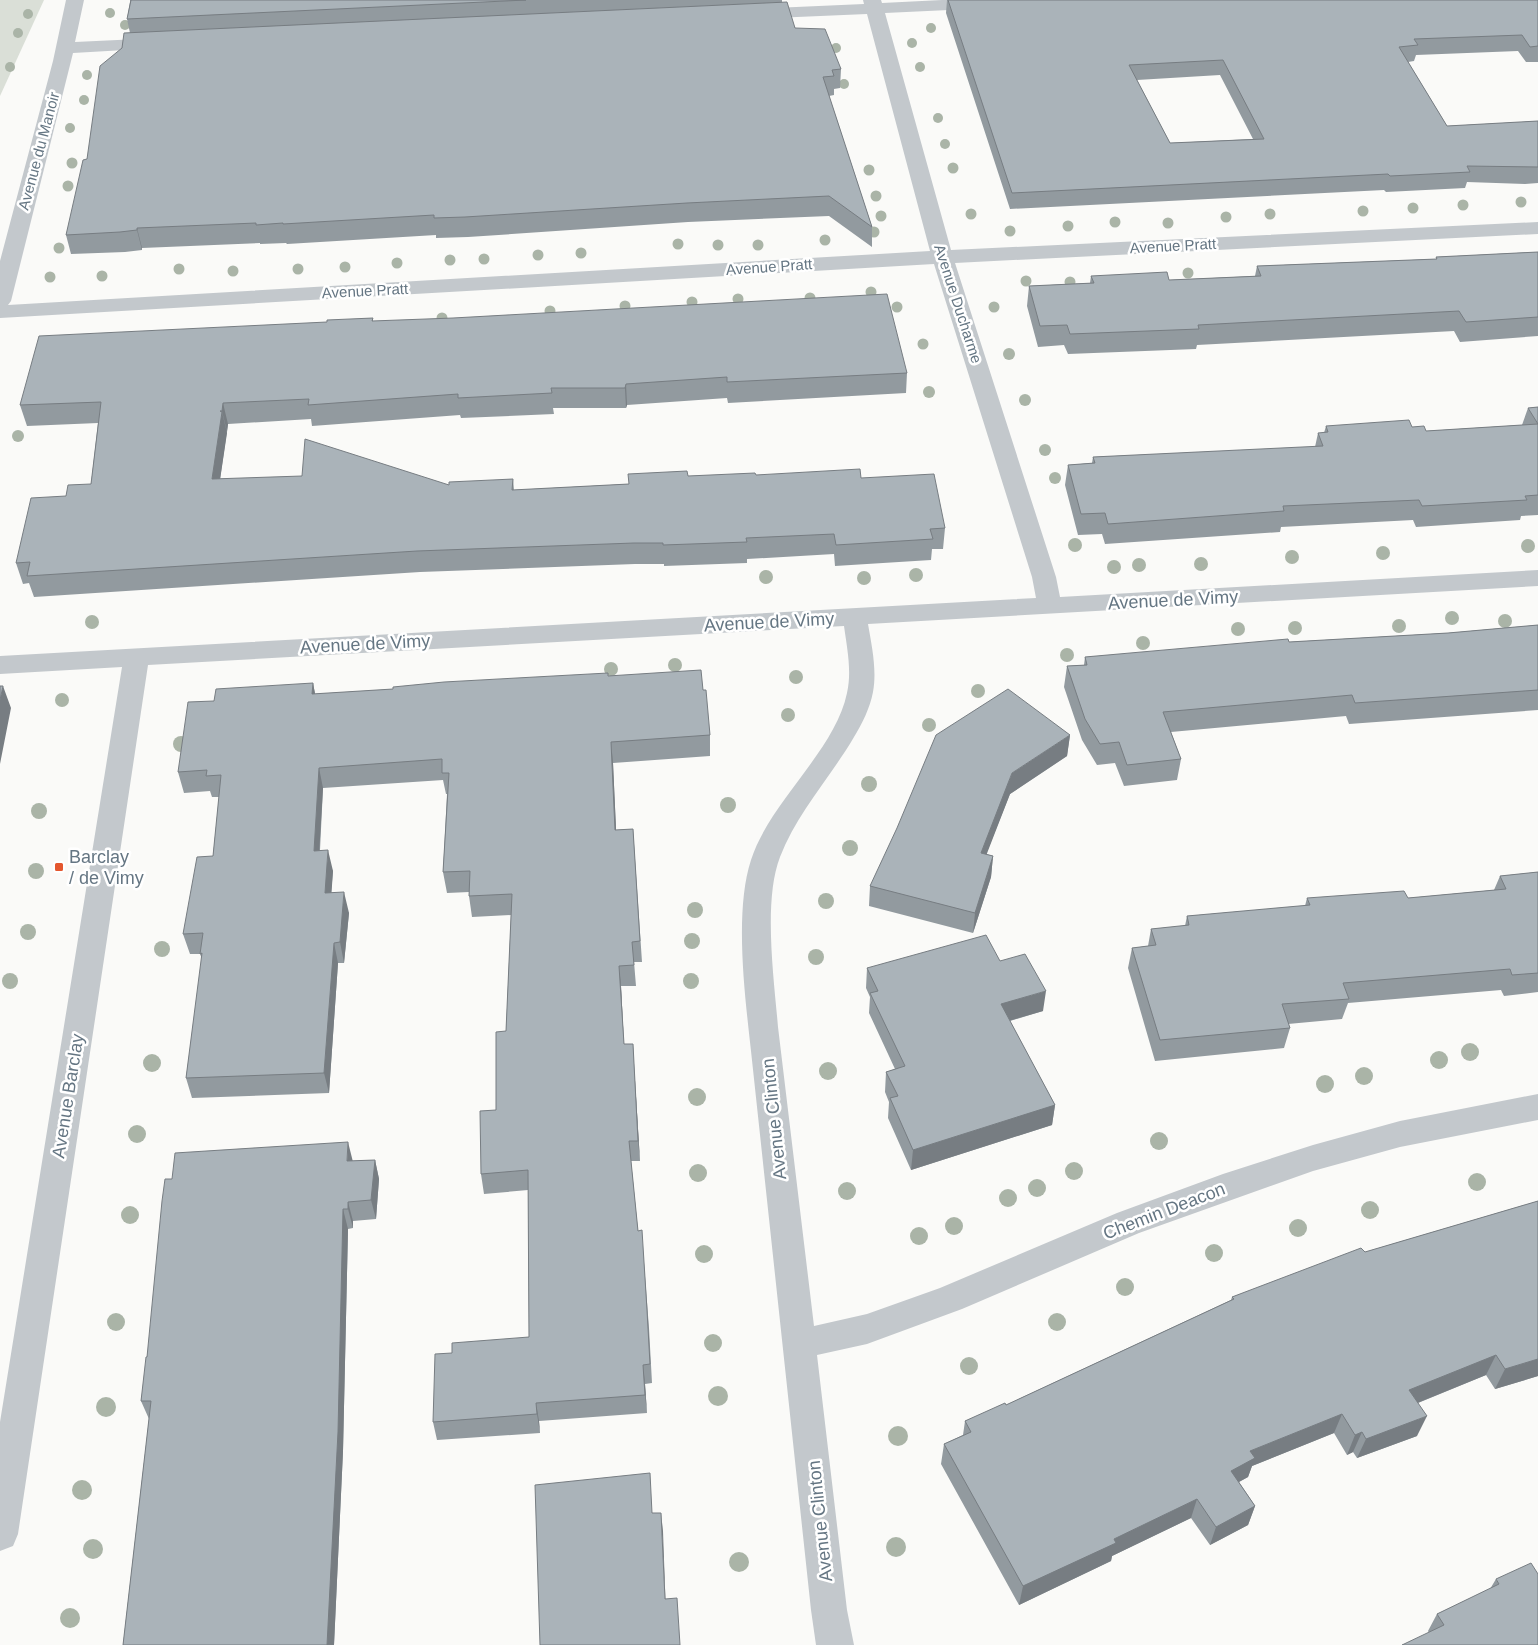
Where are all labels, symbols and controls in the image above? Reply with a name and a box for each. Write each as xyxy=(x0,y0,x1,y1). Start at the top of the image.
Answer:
street label: Avenue du Manoir xyxy=(15,90,62,212)
street label: Avenue Pratt xyxy=(1129,235,1217,256)
street label: Avenue Ducharme xyxy=(931,242,986,365)
street label: Avenue Pratt xyxy=(725,255,814,278)
street label: Avenue Pratt xyxy=(321,280,409,301)
street label: Avenue de Vimy xyxy=(1107,587,1239,613)
street label: Avenue de Vimy xyxy=(703,609,835,635)
street label: Avenue de Vimy xyxy=(299,631,431,657)
place label: Barclay / de Vimy xyxy=(69,847,144,888)
marker: Barclay / de Vimy xyxy=(53,861,65,873)
street label: Avenue Barclay xyxy=(48,1032,88,1160)
street label: Avenue Clinton xyxy=(758,1057,790,1181)
street label: Chemin Deacon xyxy=(1100,1179,1228,1243)
street label: Avenue Clinton xyxy=(804,1459,836,1583)

